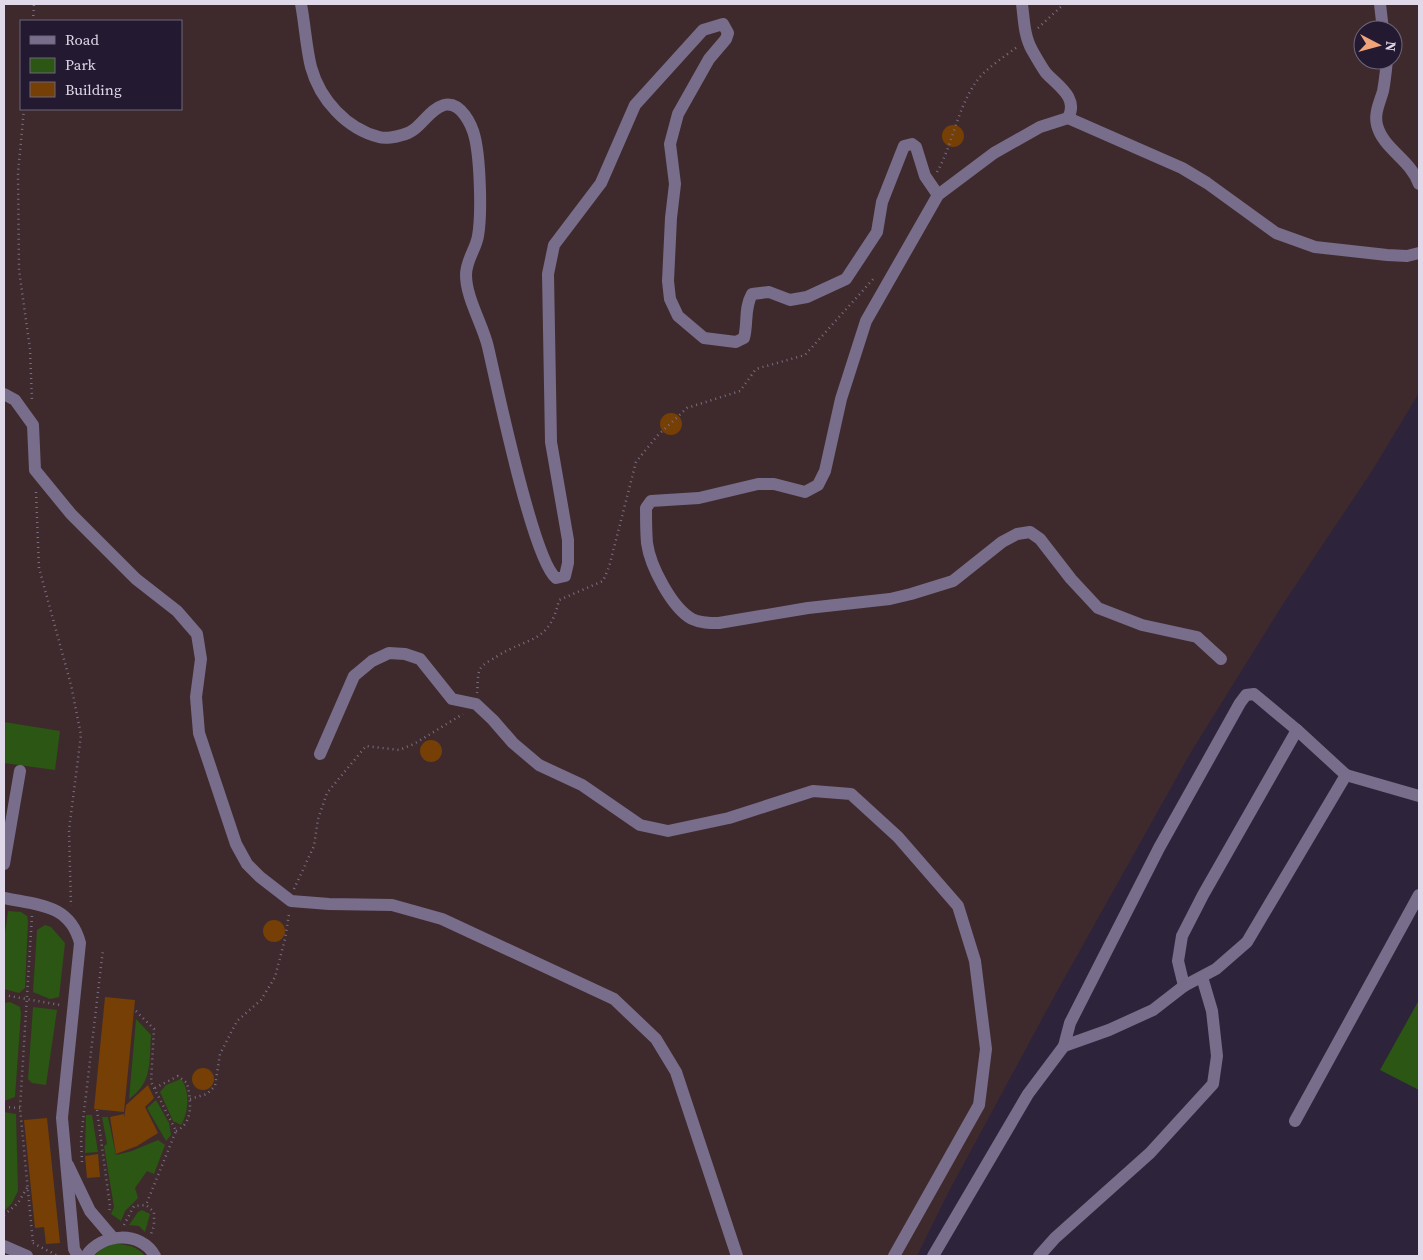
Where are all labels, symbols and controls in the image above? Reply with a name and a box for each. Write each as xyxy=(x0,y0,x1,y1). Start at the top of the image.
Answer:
legend xyxy=(20,20,182,110)
north arrow xyxy=(1353,20,1403,70)
text: Road xyxy=(65,29,99,50)
text: N xyxy=(1380,40,1401,52)
text: Park xyxy=(65,54,97,75)
text: Building xyxy=(65,79,122,100)

